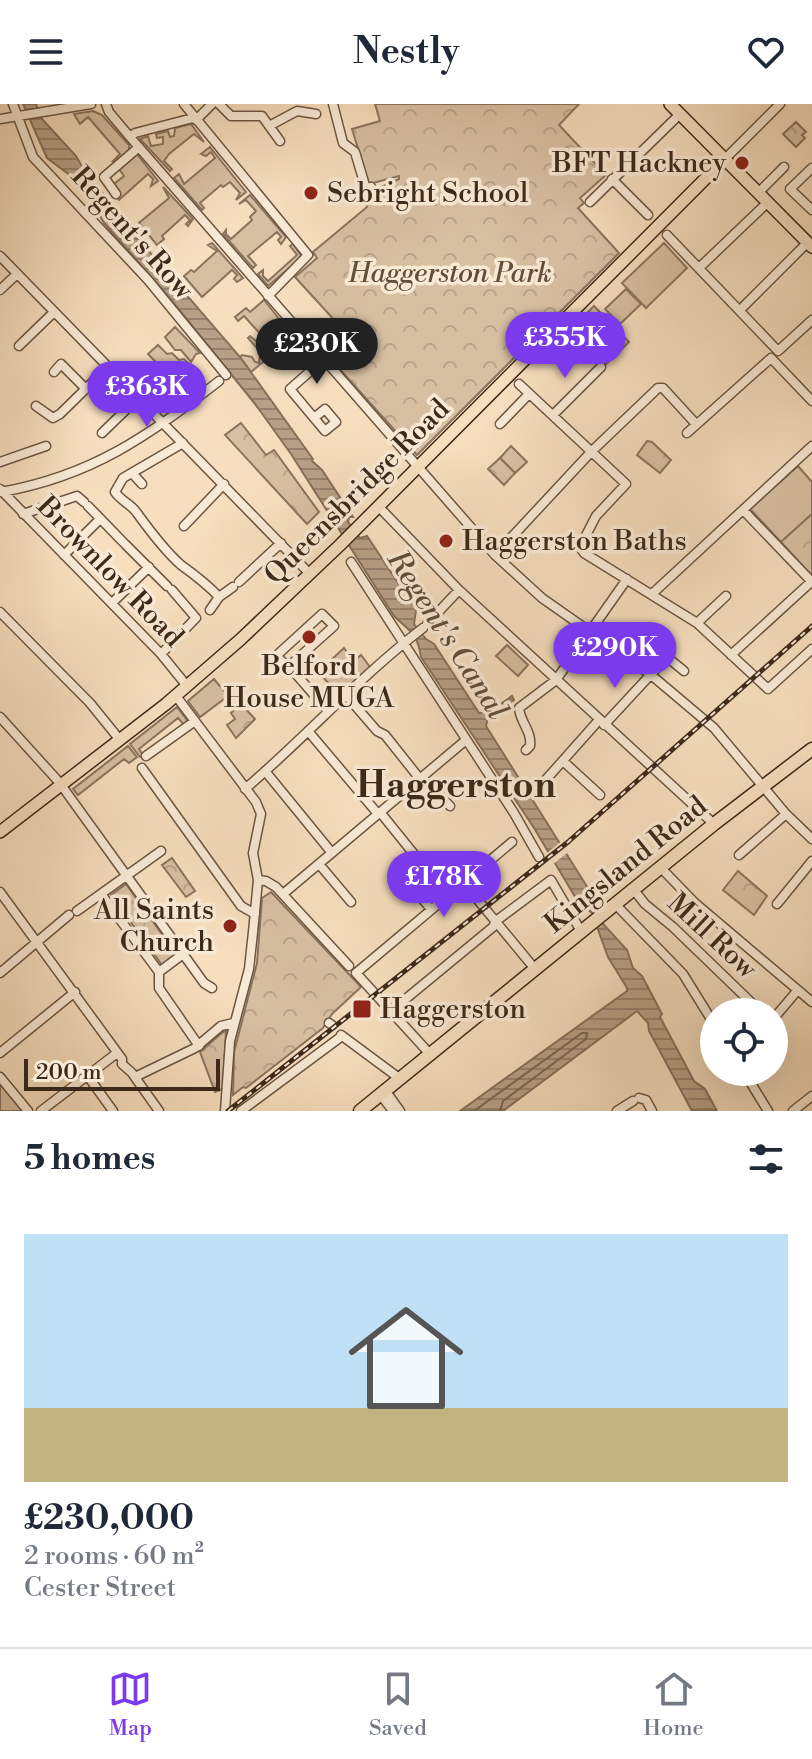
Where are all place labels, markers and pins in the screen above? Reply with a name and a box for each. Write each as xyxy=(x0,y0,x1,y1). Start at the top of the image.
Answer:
place label: BFT Hackney xyxy=(551,146,726,181)
marker: BFT Hackney xyxy=(733,154,751,172)
place label: Sebright School xyxy=(327,176,528,211)
marker: Sebright School xyxy=(302,184,320,202)
pin: £355K xyxy=(509,312,621,380)
pin: £230K xyxy=(261,318,373,386)
pin: £363K xyxy=(91,361,203,429)
place label: Haggerston Baths xyxy=(462,524,687,559)
marker: Haggerston Baths xyxy=(437,532,455,550)
pin: £290K xyxy=(559,622,671,690)
marker: Belford House MUGA xyxy=(300,628,318,646)
place label: Belford House MUGA xyxy=(224,649,395,716)
pin: £178K xyxy=(388,851,500,919)
place label: All Saints Church xyxy=(93,893,214,960)
marker: All Saints Church xyxy=(221,917,239,935)
place label: Haggerston xyxy=(380,992,526,1027)
marker: Haggerston xyxy=(351,998,373,1020)

